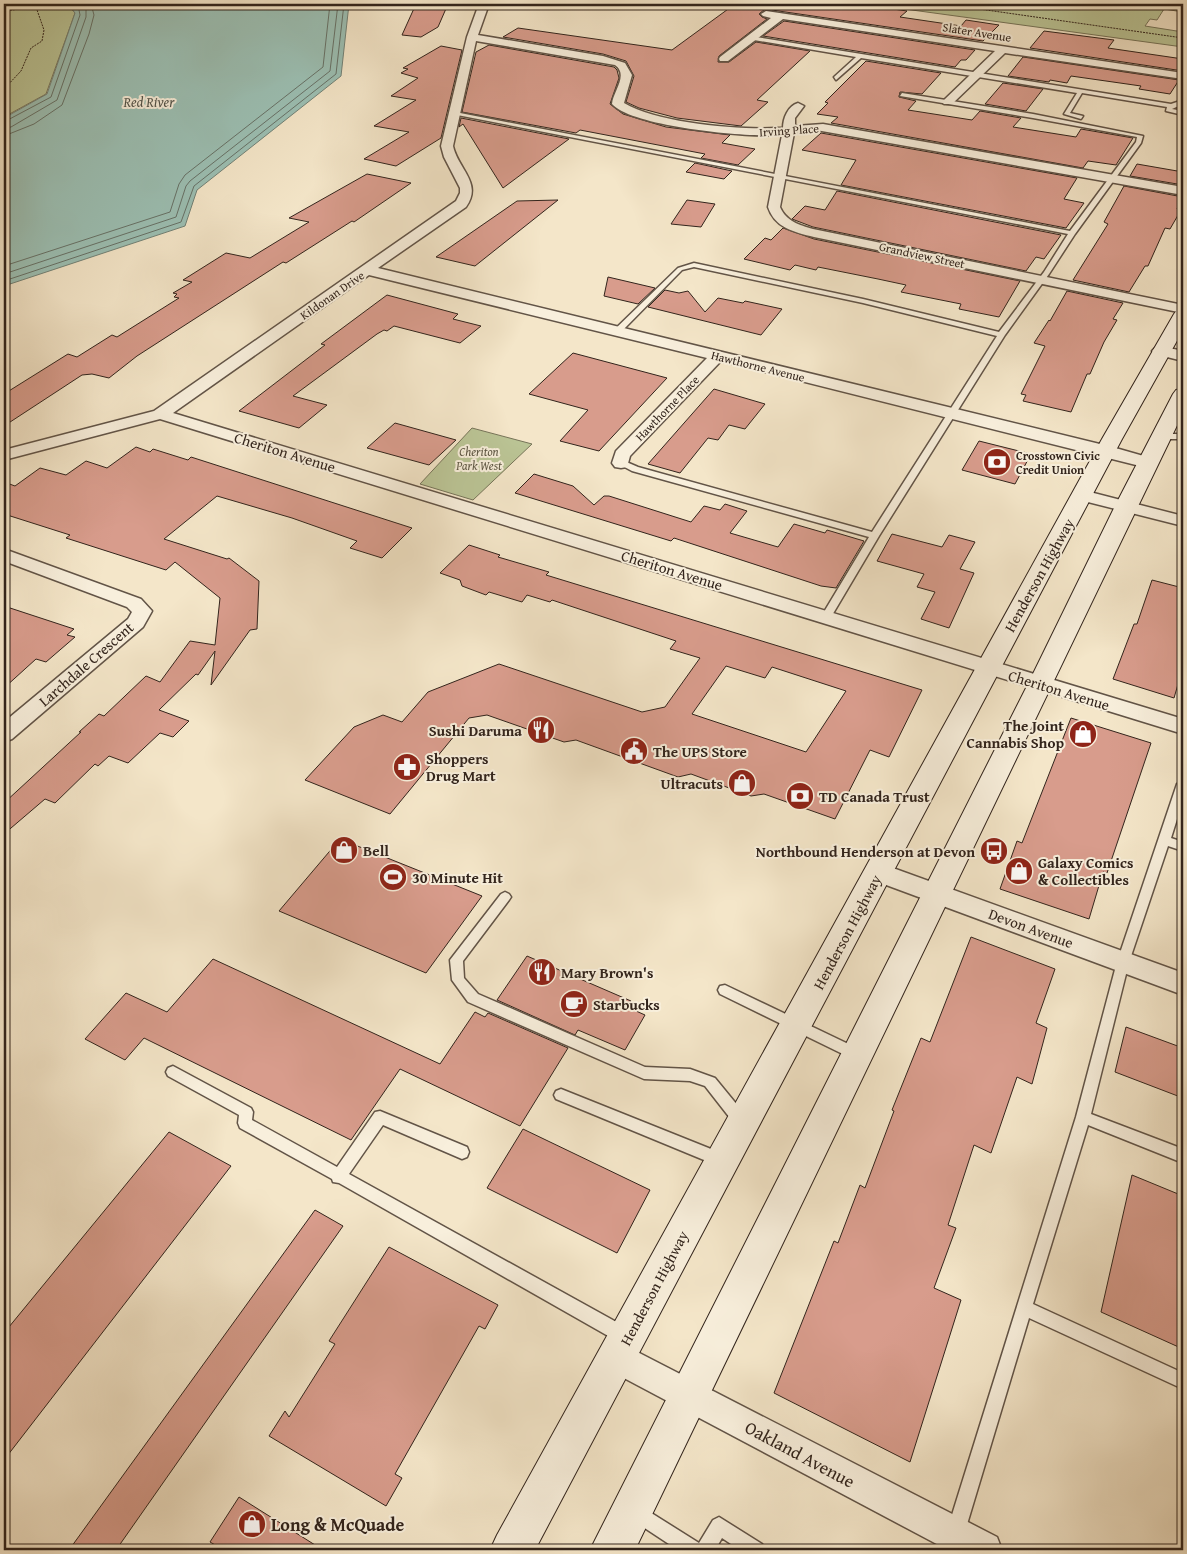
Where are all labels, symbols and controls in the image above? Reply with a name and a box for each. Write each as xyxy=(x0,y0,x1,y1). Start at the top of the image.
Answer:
street label: Slater Avenue xyxy=(941,18,1013,46)
water label: Red River xyxy=(123,92,175,112)
street label: Irving Place xyxy=(759,119,820,141)
street label: Grandview Street xyxy=(878,238,967,273)
street label: Kildonan Drive xyxy=(296,266,368,323)
street label: Hawthorne Avenue xyxy=(709,346,807,386)
street label: Hawthorne Place xyxy=(631,371,703,445)
street label: Cheriton Avenue xyxy=(232,427,338,477)
park label: Cheriton Park West xyxy=(455,443,502,474)
bank icon: Crosstown Civic Credit Union xyxy=(982,447,1012,477)
place label: Crosstown Civic Credit Union xyxy=(1016,447,1100,478)
street label: Henderson Highway xyxy=(999,514,1079,636)
street label: Cheriton Avenue xyxy=(619,545,725,595)
street label: Larchdale Crescent xyxy=(34,616,138,711)
street label: Cheriton Avenue xyxy=(1006,665,1112,715)
restaurant icon: Sushi Daruma xyxy=(526,715,556,745)
place label: The Joint Cannabis Shop xyxy=(967,715,1064,753)
shop icon: The Joint Cannabis Shop xyxy=(1068,719,1098,749)
place label: Sushi Daruma xyxy=(429,720,522,741)
public building icon: The UPS Store xyxy=(619,736,649,766)
place label: The UPS Store xyxy=(653,741,747,762)
place label: Shoppers Drug Mart xyxy=(426,748,496,786)
pharmacy icon: Shoppers Drug Mart xyxy=(392,752,422,782)
shop icon: Ultracuts xyxy=(727,768,757,798)
place label: Ultracuts xyxy=(660,773,723,794)
bank icon: TD Canada Trust xyxy=(785,781,815,811)
place label: TD Canada Trust xyxy=(819,786,930,807)
shop icon: Bell xyxy=(329,835,359,865)
bus stop icon: Northbound Henderson at Devon xyxy=(979,836,1009,866)
place label: Bell xyxy=(363,840,389,861)
place label: Northbound Henderson at Devon xyxy=(756,841,975,862)
place label: Galaxy Comics & Collectibles xyxy=(1038,852,1133,890)
shop icon: Galaxy Comics & Collectibles xyxy=(1004,856,1034,886)
sports icon: 30 Minute Hit xyxy=(378,862,408,892)
place label: 30 Minute Hit xyxy=(412,867,503,888)
street label: Henderson Highway xyxy=(808,871,886,993)
street label: Devon Avenue xyxy=(986,903,1076,953)
restaurant icon: Mary Brown's xyxy=(527,957,557,987)
place label: Mary Brown's xyxy=(561,962,653,983)
cafe icon: Starbucks xyxy=(559,989,589,1019)
place label: Starbucks xyxy=(593,994,660,1015)
street label: Henderson Highway xyxy=(615,1227,693,1349)
street label: Oakland Avenue xyxy=(740,1414,860,1494)
shop icon: Long & McQuade xyxy=(237,1509,267,1539)
place label: Long & McQuade xyxy=(271,1511,405,1538)

